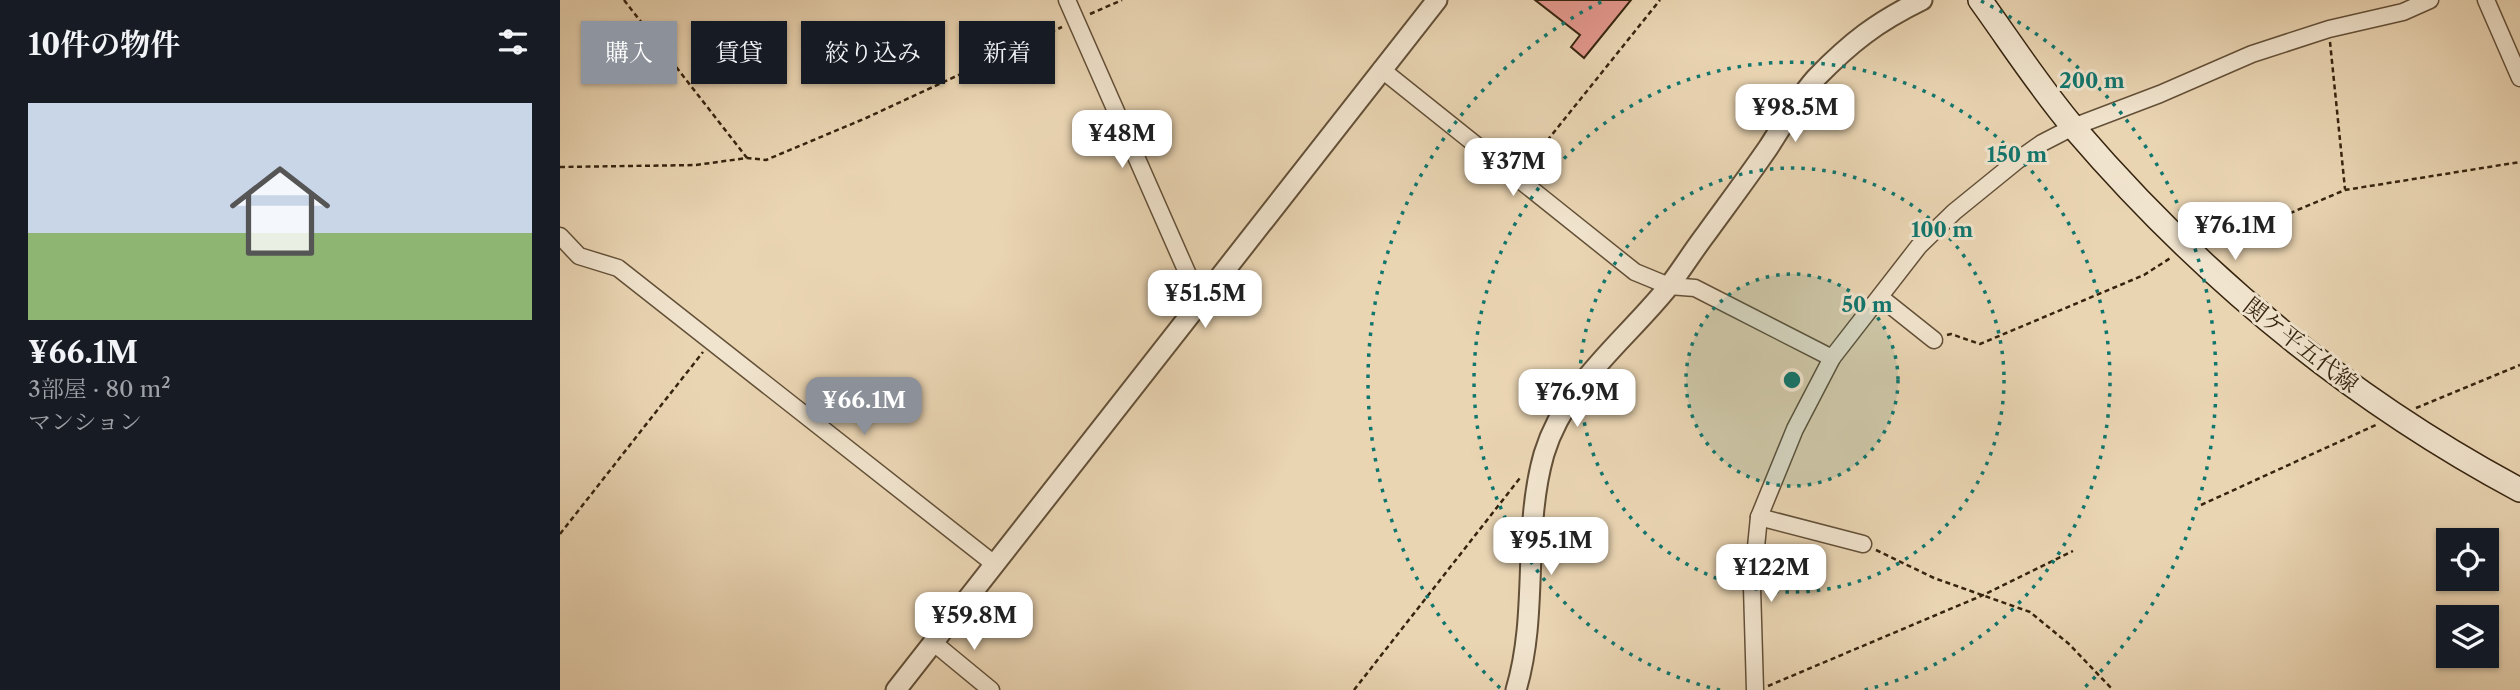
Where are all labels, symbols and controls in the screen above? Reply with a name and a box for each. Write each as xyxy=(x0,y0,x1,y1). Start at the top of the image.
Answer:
chip: 購入 xyxy=(581,21,677,84)
chip: 賃貸 xyxy=(691,21,787,84)
chip: 絞り込み xyxy=(801,21,945,84)
chip: 新着 xyxy=(959,21,1055,84)
icon: filters xyxy=(494,23,532,61)
text: 10件の物件 xyxy=(28,26,180,63)
text: 200 m xyxy=(2059,68,2125,93)
pin: ¥98.5M xyxy=(1738,85,1852,144)
text: ¥98.5M xyxy=(1751,93,1839,121)
pin: ¥48M xyxy=(1081,110,1163,170)
text: ¥48M xyxy=(1088,119,1156,147)
pin: ¥37M xyxy=(1472,138,1554,198)
text: 150 m xyxy=(1987,142,2047,167)
text: ¥37M xyxy=(1480,147,1546,175)
icon: home xyxy=(217,148,343,274)
pin: ¥76.1M xyxy=(2178,202,2292,262)
text: ¥76.1M xyxy=(2194,211,2276,239)
text: 100 m xyxy=(1911,217,1973,242)
pin: ¥51.5M xyxy=(1148,270,1262,330)
text: ¥51.5M xyxy=(1164,279,1246,307)
street label: 関ケ平五代線 xyxy=(2238,291,2364,399)
text: 50 m xyxy=(1841,292,1893,317)
text: ¥66.1M xyxy=(28,334,138,371)
centre of rings xyxy=(1780,368,1804,392)
pin: ¥76.9M xyxy=(1520,370,1634,429)
text: 3部屋 · 80 m² xyxy=(28,375,171,403)
pin: ¥66.1M xyxy=(807,378,921,437)
text: ¥76.9M xyxy=(1535,378,1619,406)
text: ¥66.1M xyxy=(822,386,906,414)
text: マンション xyxy=(28,408,142,436)
pin: ¥95.1M xyxy=(1494,518,1608,577)
text: ¥95.1M xyxy=(1509,526,1593,554)
map controls xyxy=(2436,528,2499,668)
button: locate xyxy=(2436,528,2499,591)
pin: ¥122M xyxy=(1722,544,1820,604)
text: ¥122M xyxy=(1732,553,1810,581)
pin: ¥59.8M xyxy=(917,592,1031,652)
text: ¥59.8M xyxy=(931,601,1017,629)
button: layers xyxy=(2436,605,2499,668)

